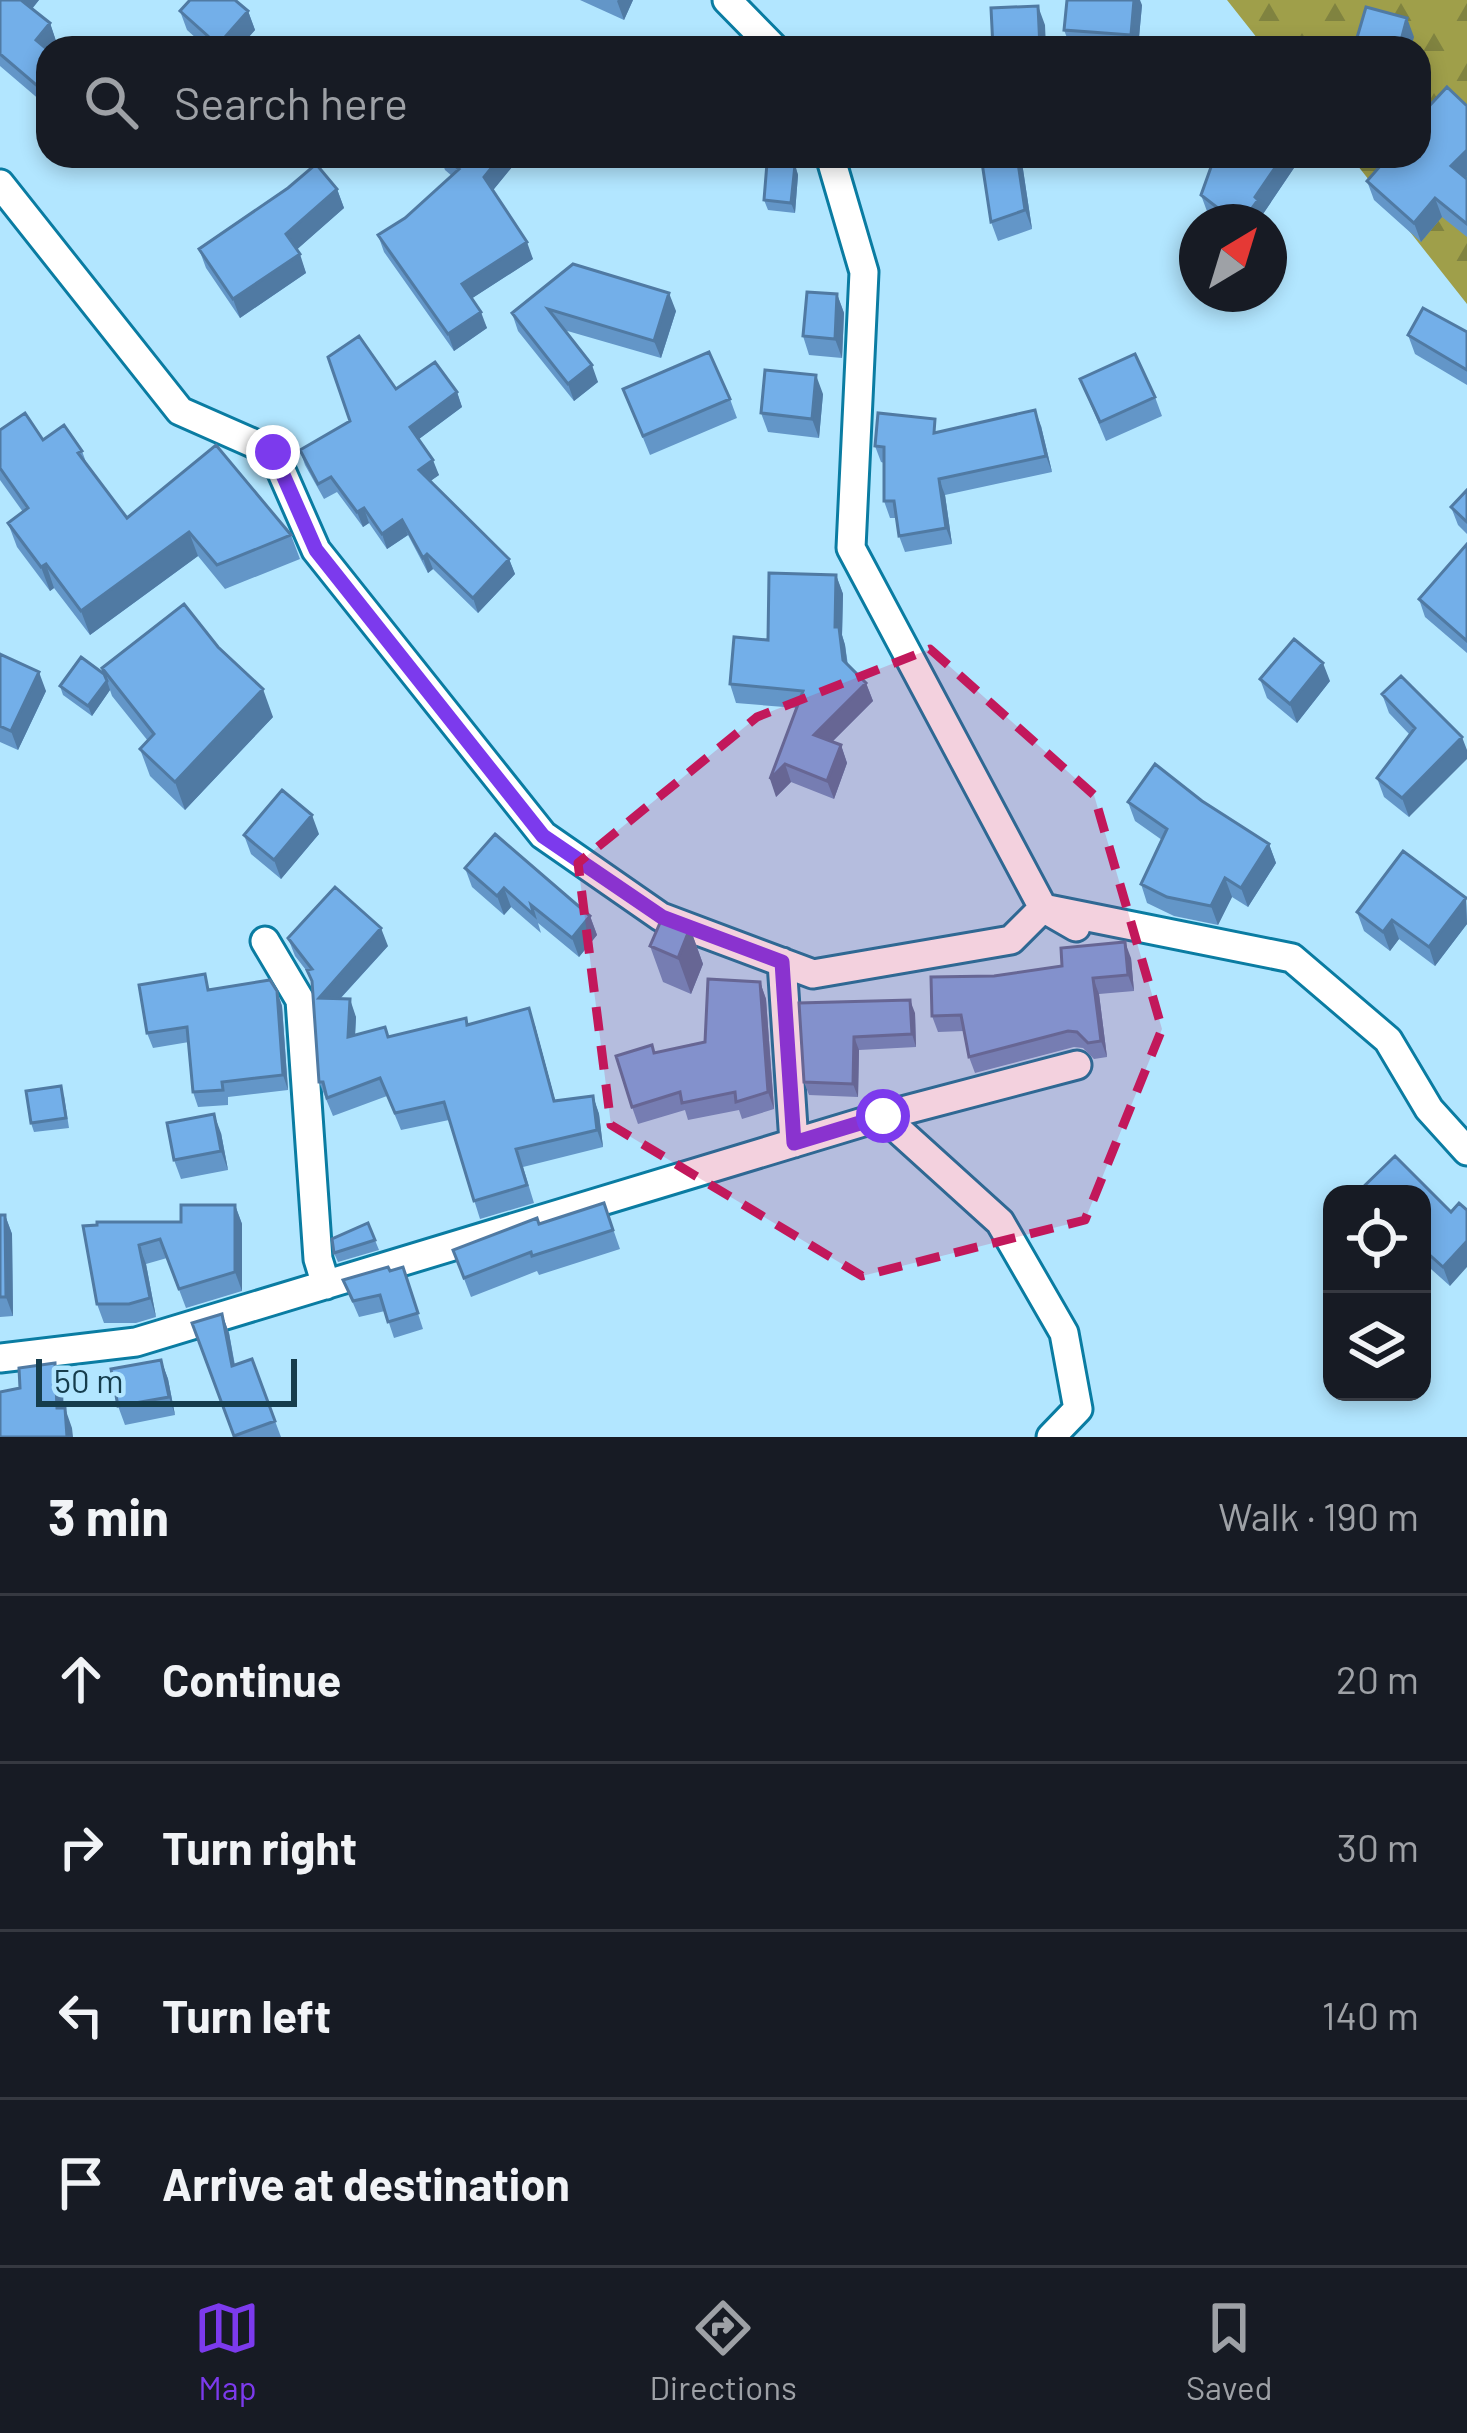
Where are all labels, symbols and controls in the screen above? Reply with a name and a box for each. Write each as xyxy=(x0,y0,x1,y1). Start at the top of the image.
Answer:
search box xyxy=(36,36,1431,168)
icon: search xyxy=(78,69,144,135)
text: Search here xyxy=(174,75,408,129)
north arrow xyxy=(1179,204,1287,312)
route end xyxy=(246,425,300,479)
route start xyxy=(856,1089,910,1143)
map controls xyxy=(1323,1185,1431,1401)
button: locate xyxy=(1323,1185,1431,1293)
button: layers xyxy=(1323,1293,1431,1401)
scale bar xyxy=(36,1353,297,1406)
text: 50 m xyxy=(54,1360,124,1400)
text: 3 min xyxy=(48,1485,169,1546)
text: Walk · 190 m xyxy=(1218,1492,1419,1539)
icon: ahead xyxy=(48,1646,114,1712)
text: Continue xyxy=(162,1652,341,1706)
text: 20 m xyxy=(1336,1655,1419,1702)
icon: right xyxy=(48,1814,114,1880)
text: Turn right xyxy=(162,1820,357,1874)
text: 30 m xyxy=(1337,1823,1419,1870)
icon: left xyxy=(48,1982,114,2048)
text: Turn left xyxy=(162,1988,331,2042)
text: 140 m xyxy=(1322,1991,1419,2038)
icon: arrive xyxy=(48,2150,114,2216)
text: Arrive at destination xyxy=(162,2156,570,2210)
tab: Map xyxy=(194,2295,260,2407)
tab: Directions xyxy=(649,2295,797,2407)
tab: Saved xyxy=(1186,2295,1273,2407)

